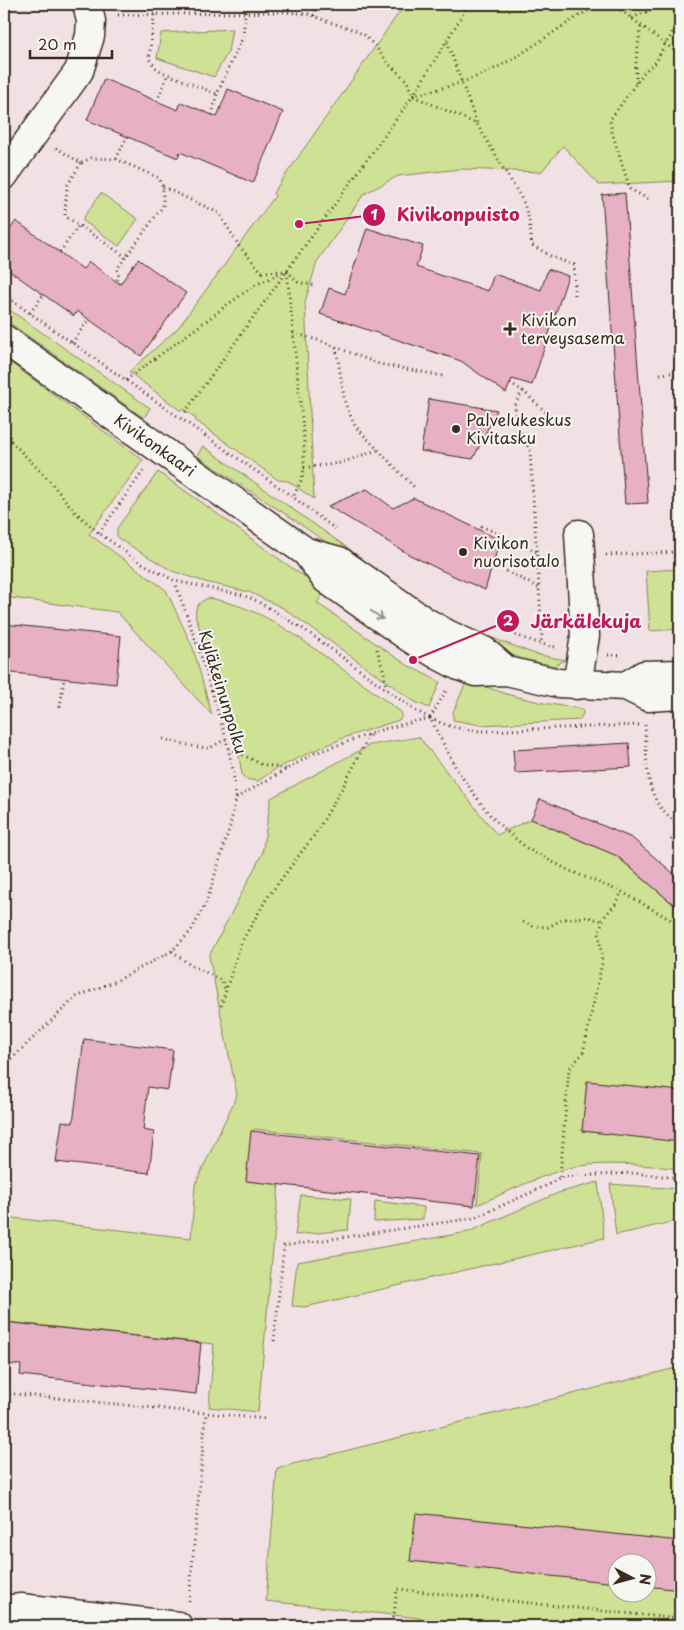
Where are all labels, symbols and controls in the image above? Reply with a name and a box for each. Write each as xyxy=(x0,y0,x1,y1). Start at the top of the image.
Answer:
scale bar xyxy=(30,28,112,60)
text: 20 m xyxy=(38,32,77,55)
callout: Kivikonpuisto xyxy=(362,198,530,231)
text: Kivikonpuisto xyxy=(396,200,520,227)
text: 1 xyxy=(370,202,378,225)
place label: Kivikon terveysasema xyxy=(521,307,625,349)
marker: Kivikon terveysasema xyxy=(503,322,517,336)
street label: Kivikonkaari xyxy=(110,407,202,481)
place label: Palvelukeskus Kivitasku xyxy=(466,407,571,449)
marker: Palvelukeskus Kivitasku xyxy=(450,423,462,435)
place label: Kivikon nuorisotalo xyxy=(473,530,560,572)
marker: Kivikon nuorisotalo xyxy=(457,546,469,558)
callout: Järkälekuja xyxy=(496,605,652,638)
text: Järkälekuja xyxy=(530,607,642,634)
text: 2 xyxy=(503,608,514,631)
one-way arrow xyxy=(369,610,383,620)
street label: Kyläkeinunpolku xyxy=(194,627,254,757)
north arrow xyxy=(606,1552,656,1602)
text: N xyxy=(634,1573,656,1586)

